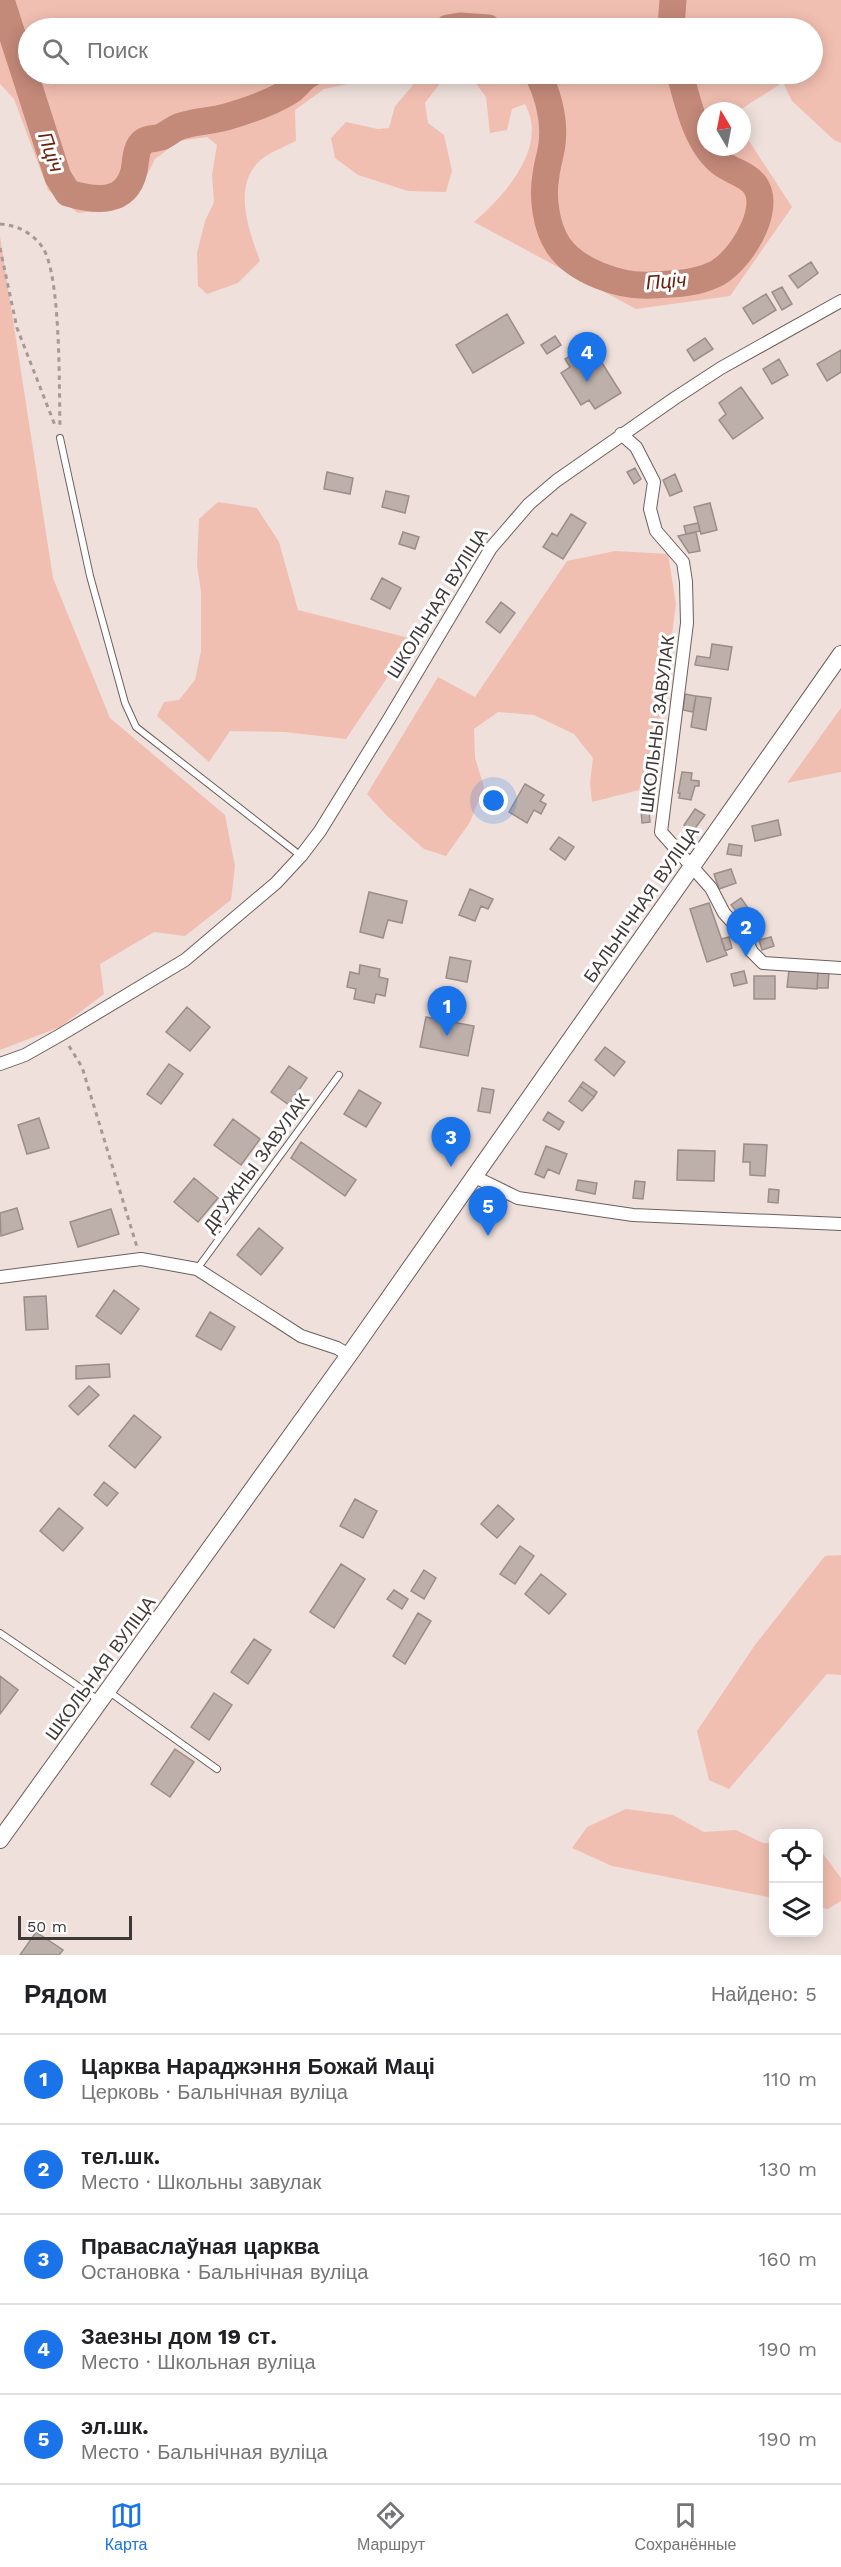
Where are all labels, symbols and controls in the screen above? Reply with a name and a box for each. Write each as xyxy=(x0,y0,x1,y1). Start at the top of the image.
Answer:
search box xyxy=(18,18,823,84)
icon: search xyxy=(39,35,72,68)
text: Поиск xyxy=(87,38,148,63)
north arrow xyxy=(697,102,751,156)
water label: Пціч xyxy=(33,129,69,175)
water label: Пціч xyxy=(645,268,687,294)
pin: 4 xyxy=(568,332,606,382)
street label: ШКОЛЬНАЯ ВУЛІЦА xyxy=(382,524,492,682)
street label: ШКОЛЬНЫ ЗАВУЛАК xyxy=(636,634,678,814)
your location xyxy=(479,786,508,815)
street label: БАЛЬНІЧНАЯ ВУЛІЦА xyxy=(579,822,703,986)
pin: 2 xyxy=(726,908,766,957)
pin: 1 xyxy=(428,986,466,1036)
street label: ДРУЖНЫ ЗАВУЛАК xyxy=(199,1089,314,1236)
pin: 3 xyxy=(432,1118,470,1167)
pin: 5 xyxy=(468,1186,508,1236)
street label: ШКОЛЬНАЯ ВУЛІЦА xyxy=(41,1592,159,1744)
map controls xyxy=(769,1829,823,1937)
button: locate xyxy=(769,1829,823,1883)
button: layers xyxy=(769,1883,823,1937)
scale bar xyxy=(18,1913,132,1940)
text: 50 m xyxy=(27,1917,67,1936)
text: Рядом xyxy=(24,1979,107,2009)
text: Найдено: 5 xyxy=(711,1982,817,2006)
text: Царква Нараджэння Божай Маці xyxy=(81,2054,435,2079)
text: 1 xyxy=(39,2067,48,2091)
text: 110 m xyxy=(763,2067,817,2091)
text: Церковь · Бальнічная вуліца xyxy=(81,2080,348,2104)
text: тел.шк. xyxy=(81,2144,160,2169)
text: 2 xyxy=(38,2157,49,2181)
text: 130 m xyxy=(759,2157,817,2181)
text: Место · Школьны завулак xyxy=(81,2170,321,2194)
text: Праваслаўная царква xyxy=(81,2234,319,2259)
text: 3 xyxy=(38,2247,49,2271)
text: 160 m xyxy=(759,2247,817,2271)
text: Остановка · Бальнічная вуліца xyxy=(81,2260,368,2284)
text: Заезны дом 19 ст. xyxy=(81,2324,277,2349)
text: 4 xyxy=(37,2337,50,2361)
text: 190 m xyxy=(759,2337,817,2361)
text: Место · Школьная вуліца xyxy=(81,2350,316,2374)
text: эл.шк. xyxy=(81,2414,149,2439)
text: 5 xyxy=(38,2427,49,2451)
text: 190 m xyxy=(759,2427,817,2451)
text: Место · Бальнічная вуліца xyxy=(81,2440,328,2464)
tab: Карта xyxy=(105,2499,148,2554)
tab: Маршрут xyxy=(357,2499,425,2554)
tab: Сохранённые xyxy=(634,2499,736,2554)

